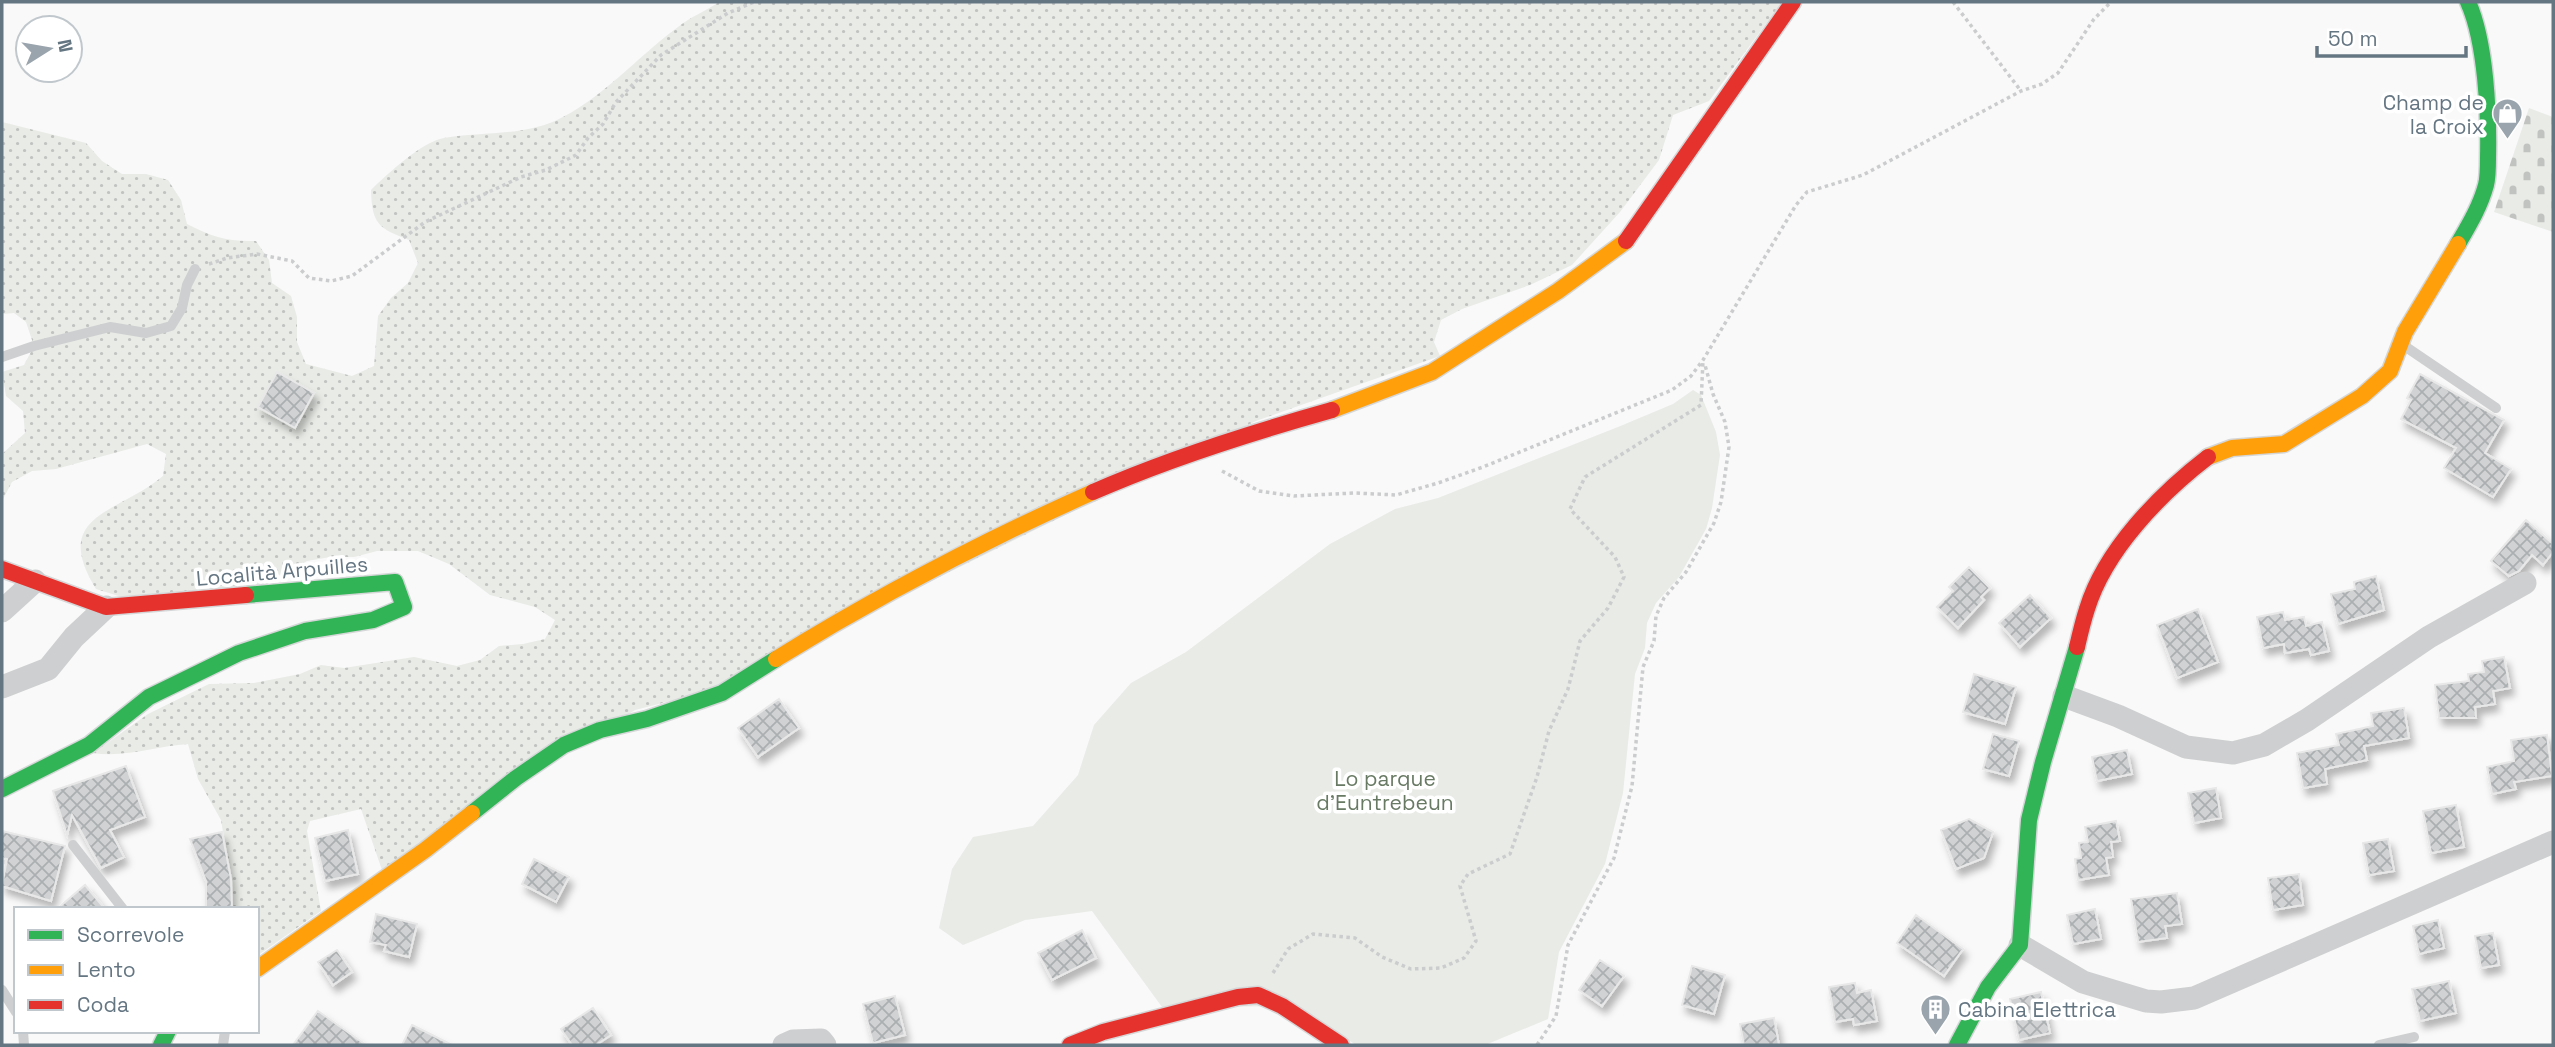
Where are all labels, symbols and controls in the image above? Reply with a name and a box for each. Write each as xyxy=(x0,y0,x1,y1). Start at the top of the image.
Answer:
north arrow xyxy=(14,14,84,84)
scale bar xyxy=(2317,14,2466,58)
text: 50 m xyxy=(2328,25,2378,52)
text: N xyxy=(52,37,79,54)
place label: Champ de la Croix xyxy=(2383,89,2484,140)
shop icon: Champ de la Croix xyxy=(2490,97,2524,141)
street label: Località Arpuilles xyxy=(195,550,369,592)
park label: Lo parque d'Euntrebeun xyxy=(1316,765,1454,816)
legend xyxy=(14,907,259,1033)
text: Scorrevole xyxy=(77,921,184,948)
text: Lento xyxy=(77,956,136,983)
text: Coda xyxy=(77,991,129,1018)
building icon: Cabina Elettrica xyxy=(1918,992,1952,1036)
place label: Cabina Elettrica xyxy=(1958,996,2116,1023)

